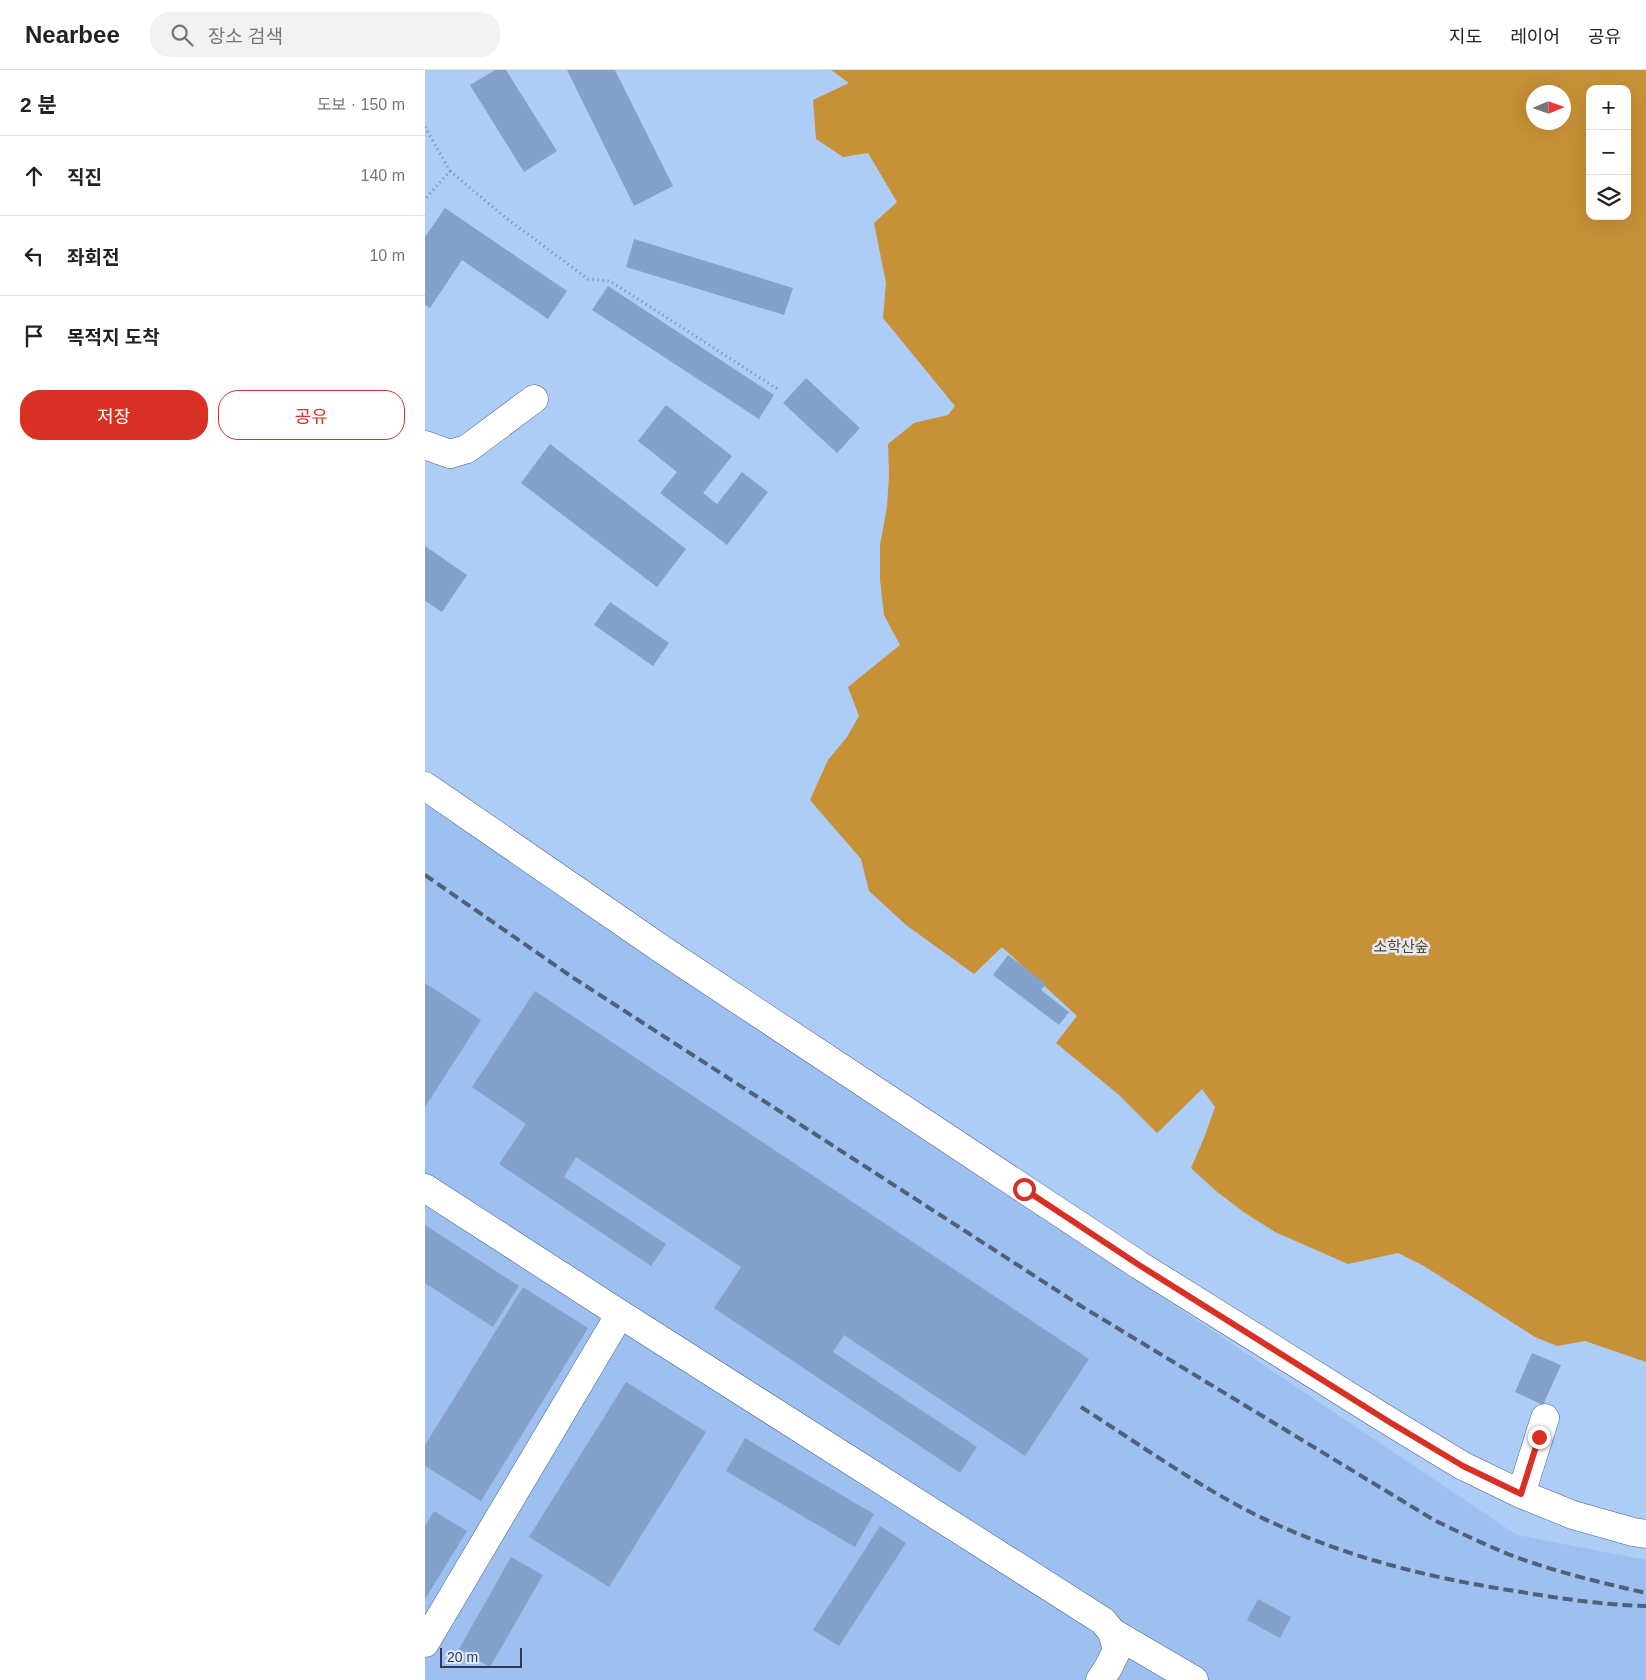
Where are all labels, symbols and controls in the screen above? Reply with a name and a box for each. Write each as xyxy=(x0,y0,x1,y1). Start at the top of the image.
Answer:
search box xyxy=(150,12,500,57)
text: Nearbee xyxy=(25,21,120,48)
icon: search xyxy=(168,21,196,49)
text: 장소 검색 xyxy=(208,26,283,47)
text: 지도 xyxy=(1449,27,1482,47)
text: 레이어 xyxy=(1510,27,1560,47)
text: 공유 xyxy=(1588,27,1621,47)
north arrow xyxy=(1526,85,1571,130)
map controls xyxy=(1586,85,1631,220)
button: + xyxy=(1586,85,1631,130)
text: 2 분 xyxy=(20,93,57,116)
text: 도보 · 150 m xyxy=(317,96,405,113)
button: − xyxy=(1586,130,1631,175)
icon: ahead xyxy=(20,162,48,190)
text: 직진 xyxy=(67,167,102,188)
text: 140 m xyxy=(361,167,405,184)
button: layers xyxy=(1586,175,1631,220)
icon: left xyxy=(20,242,48,270)
text: 좌회전 xyxy=(67,247,119,268)
text: 10 m xyxy=(369,247,405,264)
icon: arrive xyxy=(20,322,48,350)
text: 목적지 도착 xyxy=(67,327,160,348)
button: 저장 xyxy=(20,390,208,440)
button: 공유 xyxy=(218,390,405,440)
park label: 소학산숲 xyxy=(1373,938,1429,955)
route start xyxy=(1013,1178,1036,1201)
route end xyxy=(1528,1426,1551,1449)
scale bar xyxy=(440,1645,523,1668)
text: 20 m xyxy=(447,1649,478,1665)

